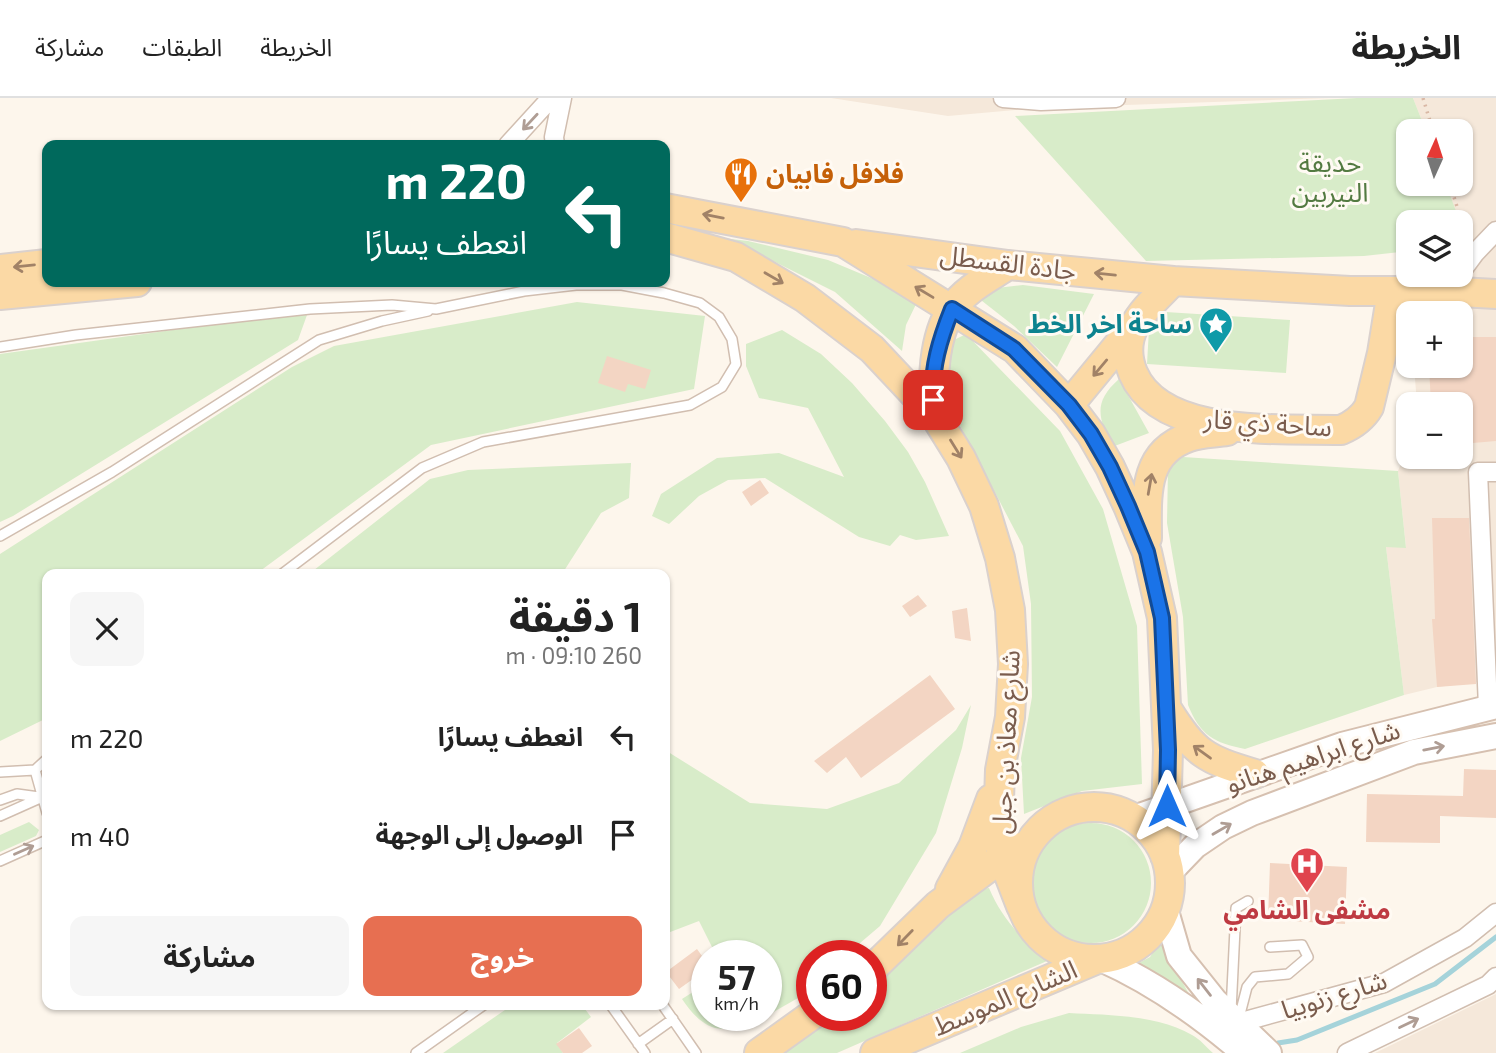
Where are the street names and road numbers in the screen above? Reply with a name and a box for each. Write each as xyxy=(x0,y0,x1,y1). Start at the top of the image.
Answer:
street label: جادة القسطل xyxy=(938,238,1078,286)
street label: ساحة ذي قار xyxy=(1202,401,1333,447)
street label: شارع معاذ بن جبل xyxy=(984,649,1030,835)
street label: شارع ابراهيم هنانو xyxy=(1222,713,1405,804)
street label: الشارع الموسط xyxy=(928,952,1083,1045)
street label: شارع زنوبيا xyxy=(1277,963,1392,1029)

